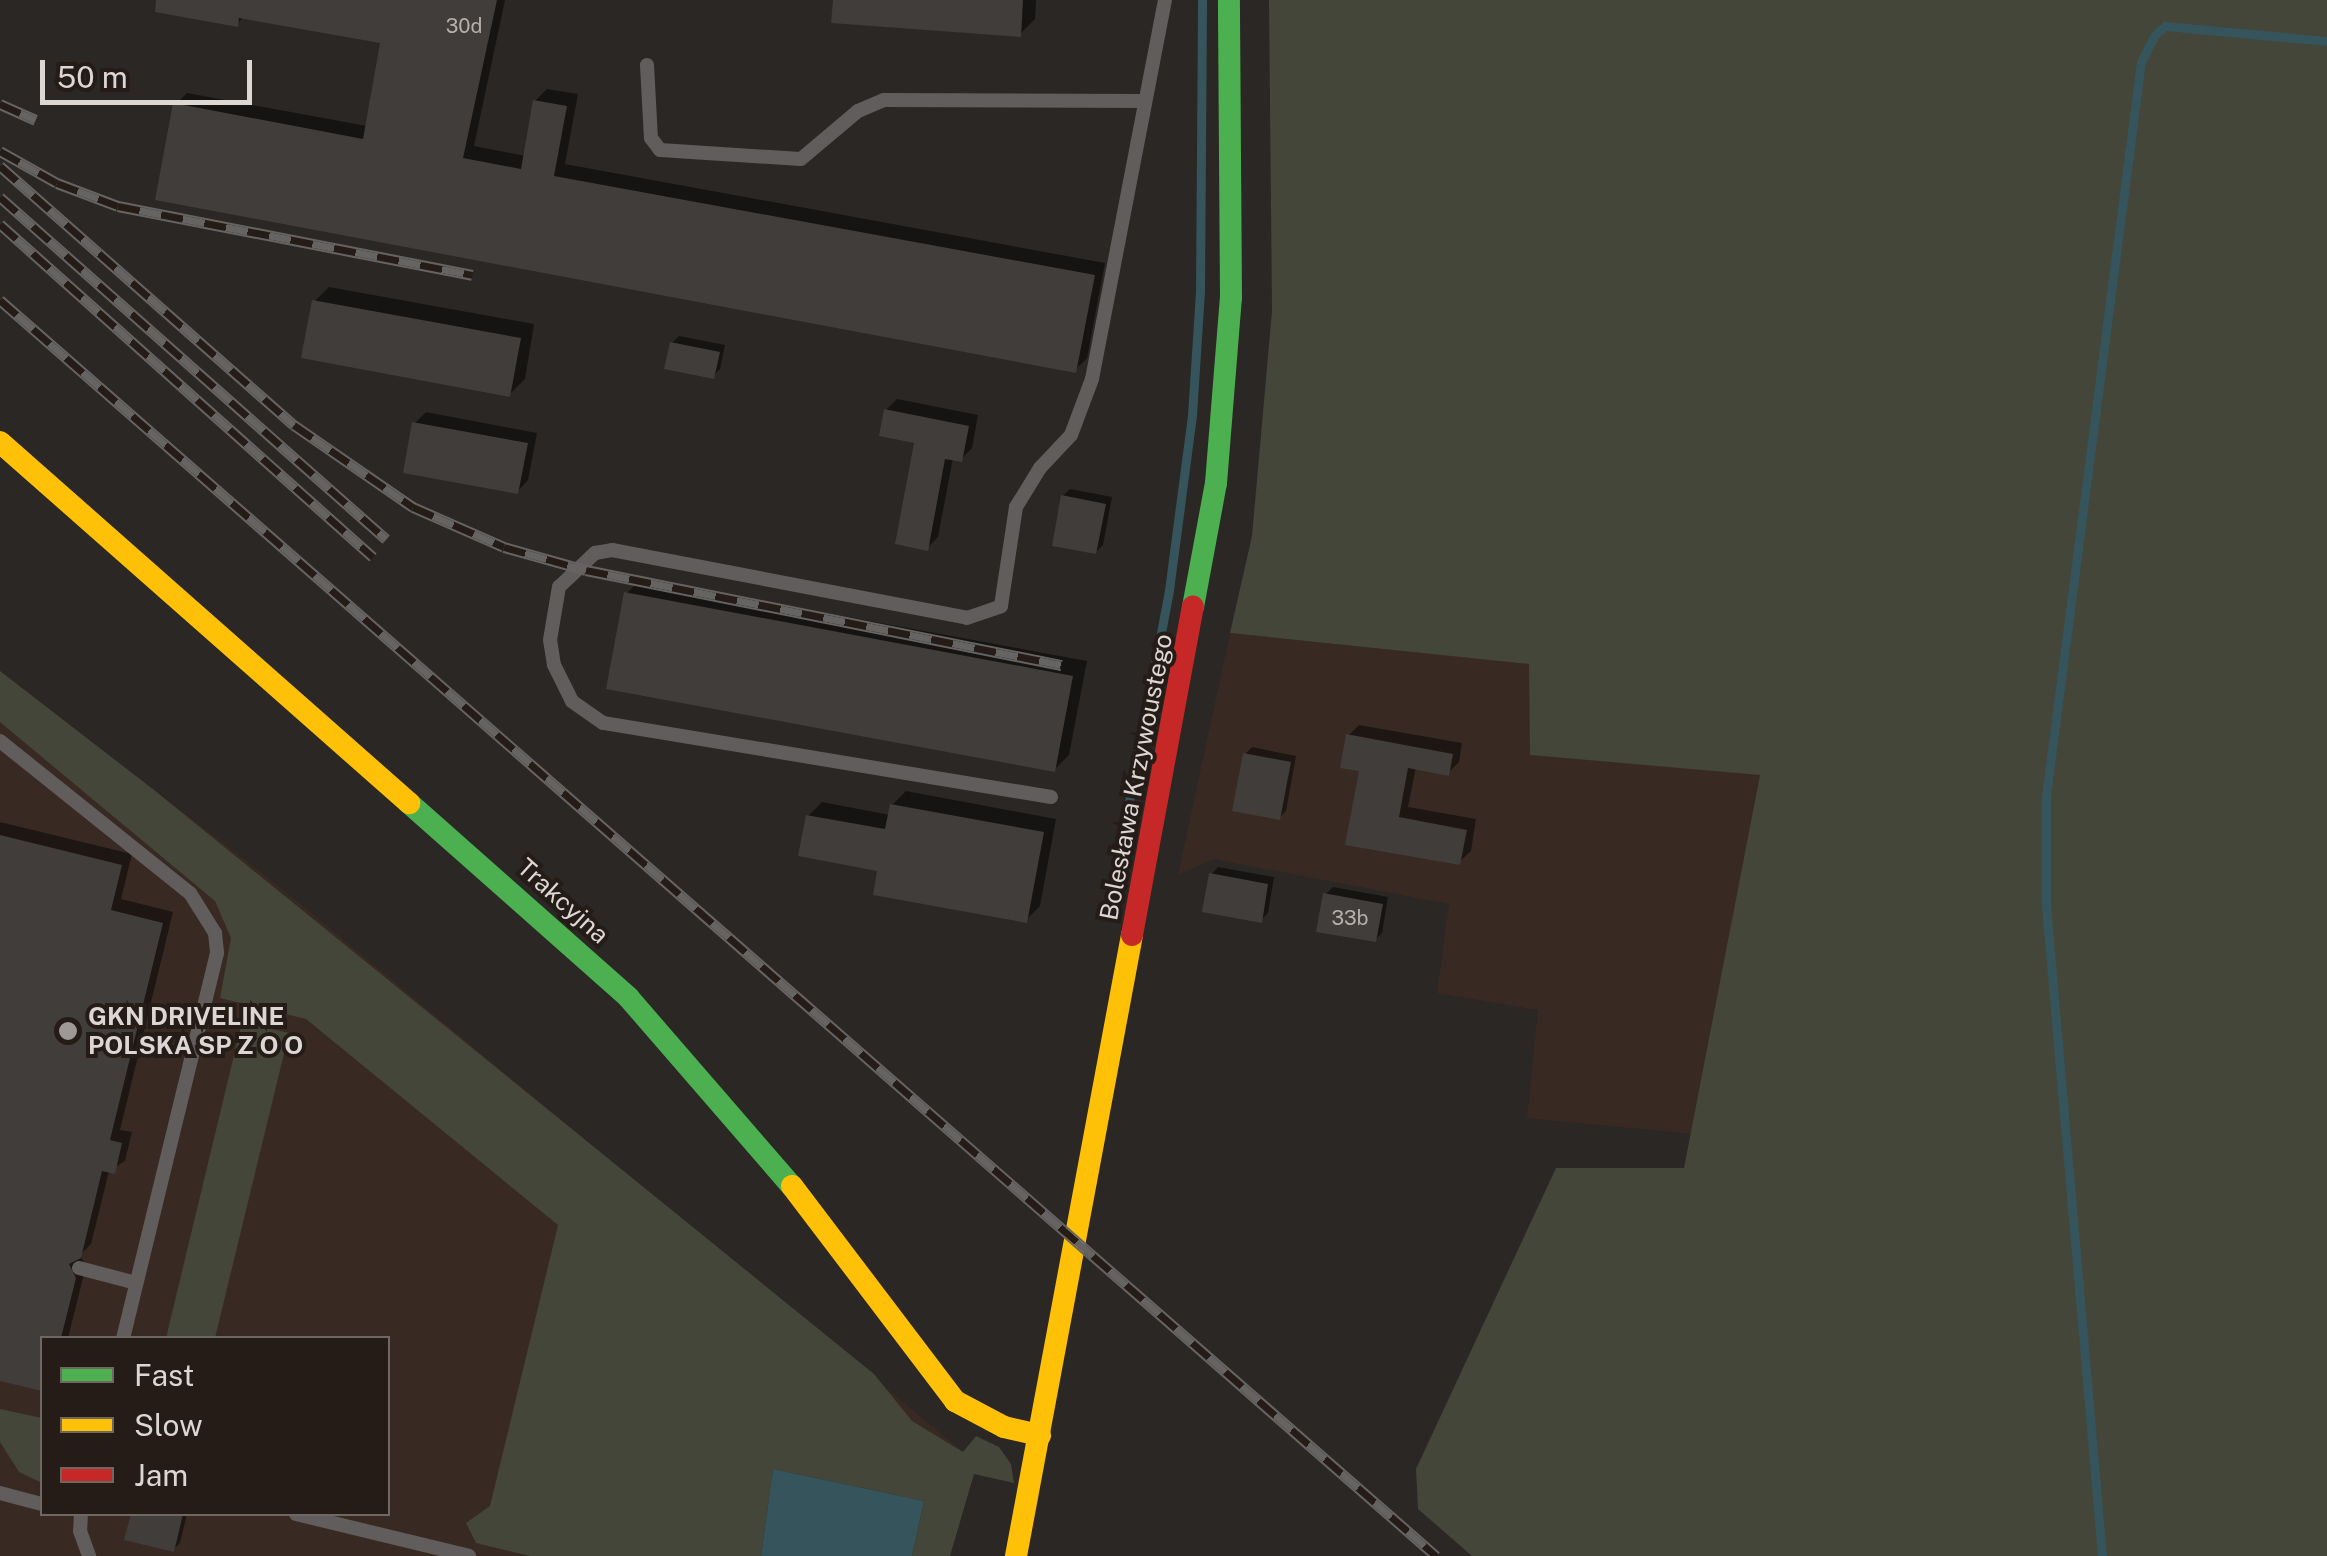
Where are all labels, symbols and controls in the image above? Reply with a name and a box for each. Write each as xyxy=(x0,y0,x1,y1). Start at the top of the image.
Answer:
house number: 30d xyxy=(446,14,482,38)
scale bar xyxy=(45,40,258,102)
text: 50 m xyxy=(57,59,128,95)
street label: Bolesława Krzywoustego xyxy=(1094,631,1178,923)
street label: Trakcyjna xyxy=(511,852,615,950)
house number: 33b xyxy=(1332,906,1368,930)
place label: GKN DRIVELINE POLSKA SP Z O O xyxy=(88,1002,303,1061)
marker: GKN DRIVELINE POLSKA SP Z O O xyxy=(57,1020,79,1042)
legend xyxy=(40,1336,390,1516)
text: Fast xyxy=(134,1357,194,1393)
text: Slow xyxy=(134,1407,203,1443)
text: Jam xyxy=(134,1457,188,1493)

